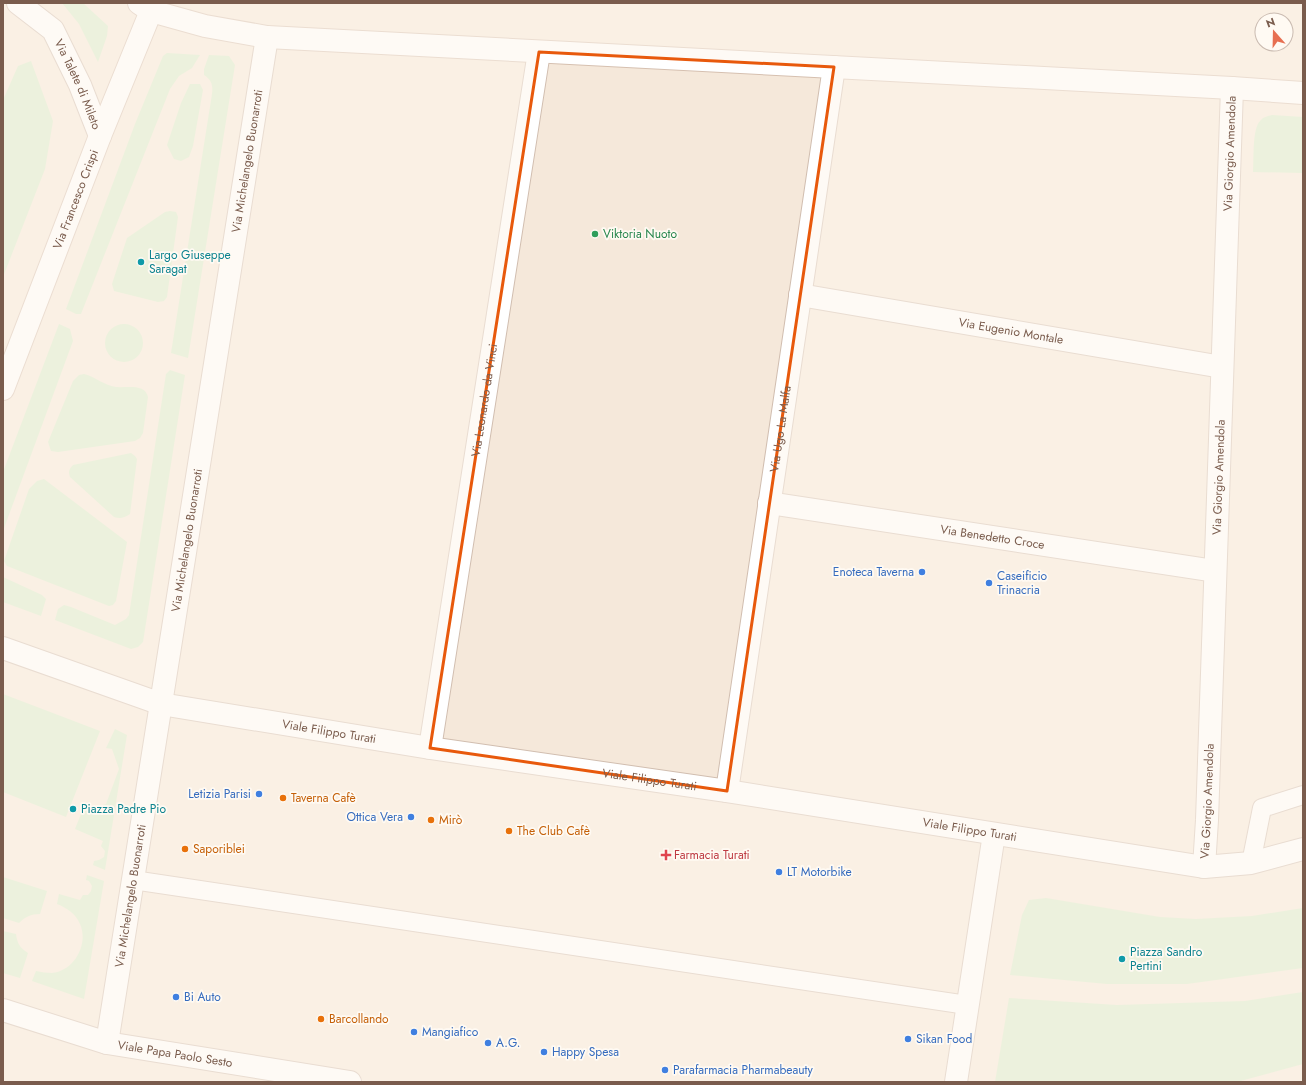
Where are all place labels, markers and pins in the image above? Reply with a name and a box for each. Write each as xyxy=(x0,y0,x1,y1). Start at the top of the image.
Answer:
place label: Viktoria Nuoto xyxy=(603,225,677,243)
marker: Viktoria Nuoto xyxy=(590,229,600,239)
place label: Largo Giuseppe Saragat xyxy=(149,246,231,278)
marker: Largo Giuseppe Saragat xyxy=(136,257,146,267)
place label: Enoteca Taverna xyxy=(833,563,914,581)
marker: Enoteca Taverna xyxy=(917,567,927,577)
place label: Caseificio Trinacria xyxy=(997,567,1048,599)
marker: Caseificio Trinacria xyxy=(984,578,994,588)
place label: Letizia Parisi xyxy=(188,785,251,803)
marker: Letizia Parisi xyxy=(254,789,264,799)
place label: Taverna Cafè xyxy=(291,789,356,807)
marker: Taverna Cafè xyxy=(278,793,288,803)
place label: Piazza Padre Pio xyxy=(81,800,166,818)
marker: Piazza Padre Pio xyxy=(68,804,78,814)
place label: Ottica Vera xyxy=(347,808,403,826)
place label: Mirò xyxy=(439,811,463,829)
marker: Ottica Vera xyxy=(406,812,416,822)
marker: Mirò xyxy=(426,815,436,825)
place label: The Club Cafè xyxy=(517,822,590,840)
marker: The Club Cafè xyxy=(504,826,514,836)
place label: Saporiblei xyxy=(193,840,245,858)
marker: Saporiblei xyxy=(180,844,190,854)
place label: Farmacia Turati xyxy=(674,846,750,864)
marker: Farmacia Turati xyxy=(661,850,671,860)
place label: LT Motorbike xyxy=(787,863,852,881)
marker: LT Motorbike xyxy=(774,867,784,877)
place label: Piazza Sandro Pertini xyxy=(1130,943,1203,975)
marker: Piazza Sandro Pertini xyxy=(1117,954,1127,964)
place label: Bi Auto xyxy=(184,988,221,1006)
marker: Bi Auto xyxy=(171,992,181,1002)
place label: Barcollando xyxy=(329,1010,389,1028)
marker: Barcollando xyxy=(316,1014,326,1024)
place label: Mangiafico xyxy=(422,1023,479,1041)
marker: Mangiafico xyxy=(409,1027,419,1037)
place label: Sikan Food xyxy=(916,1030,972,1048)
place label: A.G. xyxy=(496,1034,520,1052)
marker: Sikan Food xyxy=(903,1034,913,1044)
marker: A.G. xyxy=(483,1038,493,1048)
place label: Happy Spesa xyxy=(552,1043,619,1061)
marker: Happy Spesa xyxy=(539,1047,549,1057)
place label: Parafarmacia Pharmabeauty xyxy=(673,1061,813,1079)
marker: Parafarmacia Pharmabeauty xyxy=(660,1065,670,1075)

